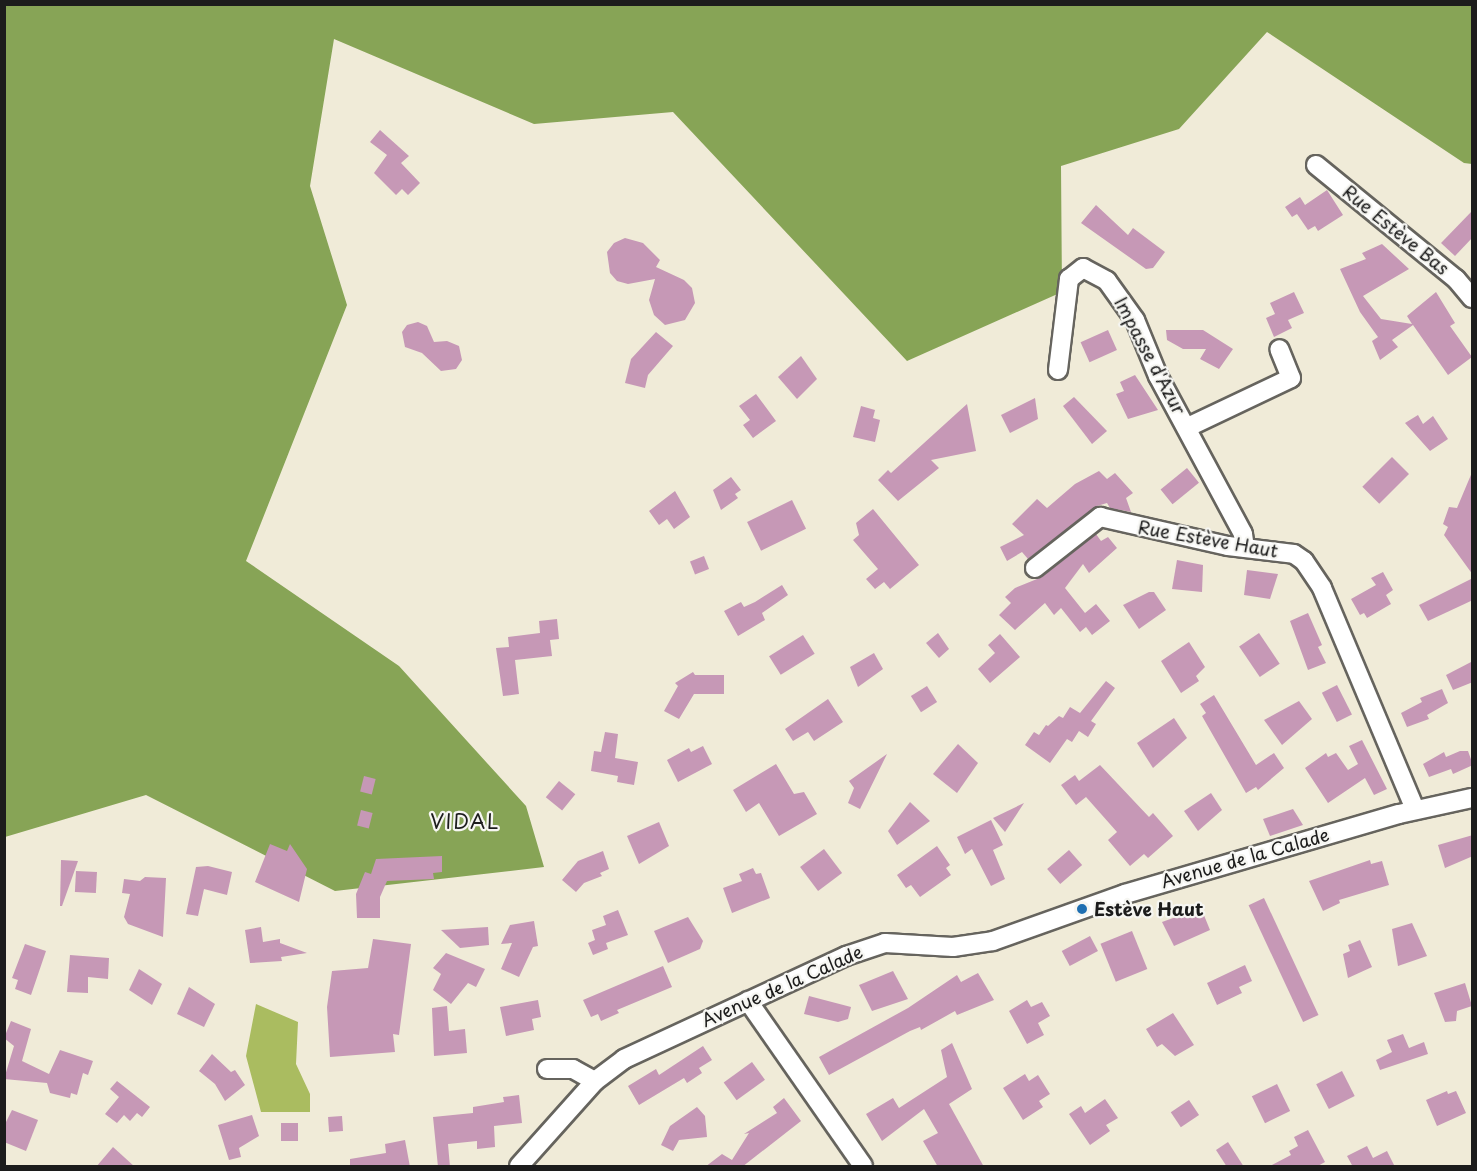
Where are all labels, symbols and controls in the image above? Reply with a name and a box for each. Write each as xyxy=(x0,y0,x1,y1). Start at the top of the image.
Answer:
street label: Rue Estève Bas xyxy=(1338,180,1454,280)
street label: Impasse d'Azur xyxy=(1110,293,1190,419)
street label: Rue Estève Haut xyxy=(1135,516,1281,562)
district label: VIDAL xyxy=(431,809,499,833)
street label: Avenue de la Calade xyxy=(1158,823,1332,893)
place label: Estève Haut xyxy=(1094,898,1204,920)
marker: Estève Haut xyxy=(1075,902,1089,916)
street label: Avenue de la Calade xyxy=(698,941,866,1031)

